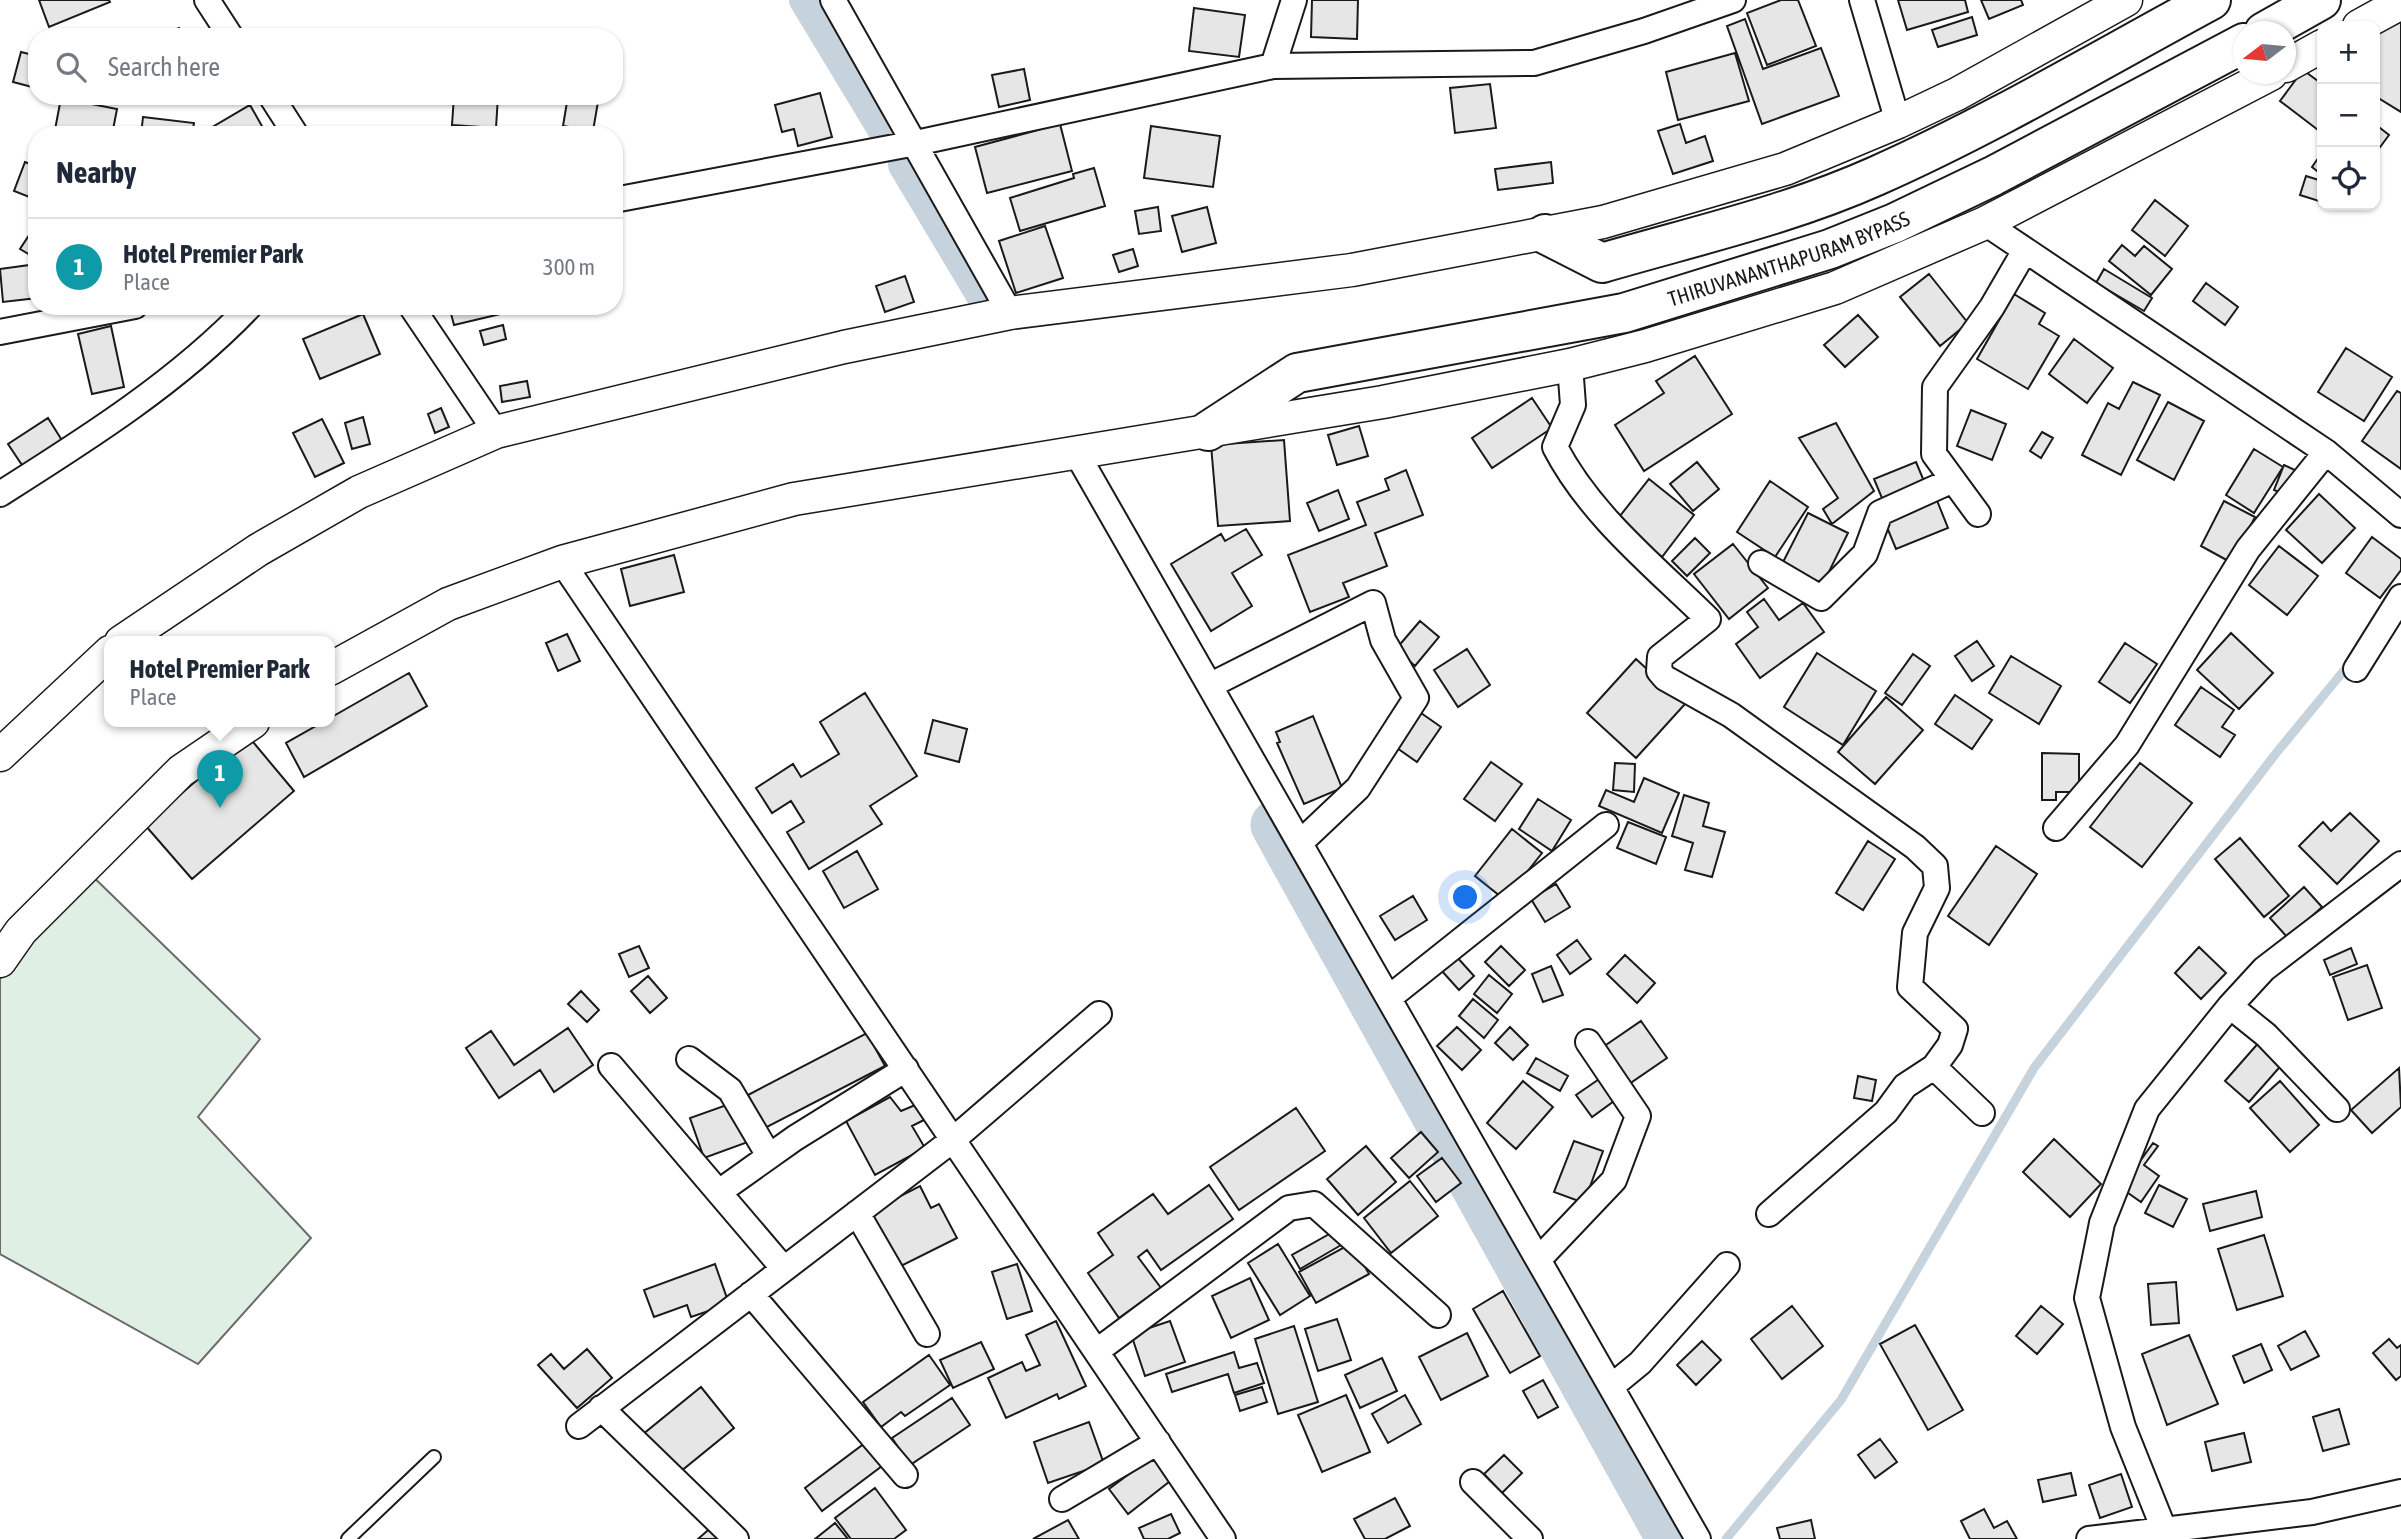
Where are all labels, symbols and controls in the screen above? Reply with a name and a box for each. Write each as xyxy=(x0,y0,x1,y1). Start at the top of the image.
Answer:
north arrow xyxy=(2233,21,2296,84)
map controls xyxy=(2317,21,2380,210)
button: + xyxy=(2317,21,2380,84)
search box xyxy=(28,28,623,105)
icon: search xyxy=(52,48,90,86)
text: Search here xyxy=(108,52,220,82)
button: − xyxy=(2317,84,2380,147)
button: locate xyxy=(2317,147,2380,210)
text: Nearby xyxy=(56,155,136,189)
street label: THIRUVANANTHAPURAM BYPASS xyxy=(1665,206,1913,311)
text: Hotel Premier Park xyxy=(123,239,303,269)
text: 1 xyxy=(74,254,84,280)
text: 300 m xyxy=(543,254,595,280)
text: Place xyxy=(123,269,170,295)
popup xyxy=(104,636,335,727)
text: Hotel Premier Park xyxy=(129,654,310,684)
text: Place xyxy=(129,684,176,710)
pin: 1 xyxy=(197,750,243,808)
your location xyxy=(1448,880,1482,914)

